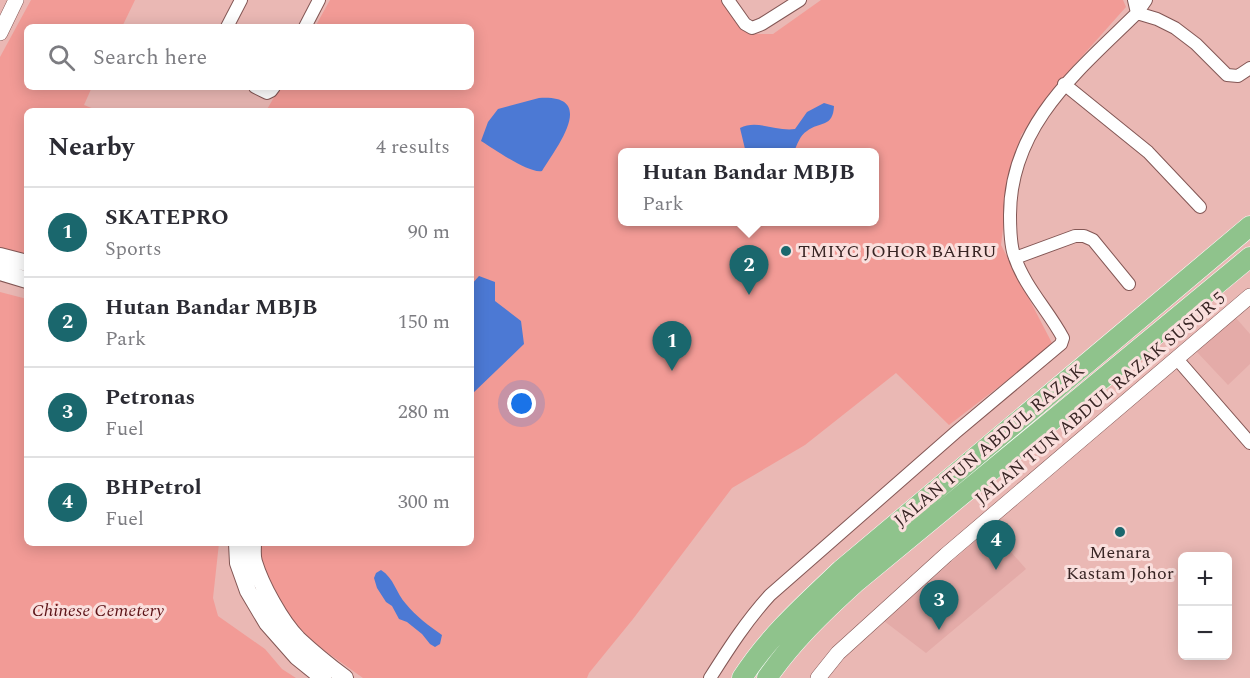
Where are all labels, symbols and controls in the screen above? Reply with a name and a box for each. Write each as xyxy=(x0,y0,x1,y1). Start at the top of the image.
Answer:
search box xyxy=(24,24,474,90)
icon: search xyxy=(45,41,78,74)
text: Search here xyxy=(93,41,207,74)
text: Nearby xyxy=(48,127,134,167)
text: 4 results xyxy=(376,132,450,162)
popup xyxy=(618,148,879,226)
text: Hutan Bandar MBJB xyxy=(642,156,855,189)
text: Park xyxy=(642,189,684,219)
text: SKATEPRO xyxy=(105,201,229,234)
text: 1 xyxy=(62,217,73,247)
text: 90 m xyxy=(408,217,450,247)
text: Sports xyxy=(105,234,162,264)
place label: TMIYC JOHOR BAHRU xyxy=(798,238,997,265)
marker: TMIYC JOHOR BAHRU xyxy=(779,244,793,258)
pin: 2 xyxy=(730,246,768,295)
street label: JALAN TUN ABDUL RAZAK SUSUR 5 xyxy=(971,287,1229,509)
text: Hutan Bandar MBJB xyxy=(105,291,317,324)
text: 2 xyxy=(62,307,73,337)
text: 150 m xyxy=(398,307,450,337)
pin: 1 xyxy=(652,322,692,371)
text: Park xyxy=(105,324,146,354)
street label: JALAN TUN ABDUL RAZAK xyxy=(889,359,1089,531)
text: Petronas xyxy=(105,381,195,414)
your location xyxy=(507,389,536,418)
text: 3 xyxy=(62,397,73,427)
text: 280 m xyxy=(398,397,450,427)
text: Fuel xyxy=(105,414,144,444)
text: BHPetrol xyxy=(105,471,202,504)
text: 4 xyxy=(62,487,73,517)
text: 300 m xyxy=(398,487,450,517)
text: Fuel xyxy=(105,504,144,534)
pin: 4 xyxy=(976,520,1016,570)
marker: Menara Kastam Johor xyxy=(1113,525,1127,539)
place label: Menara Kastam Johor xyxy=(1066,539,1174,587)
map controls xyxy=(1178,552,1232,660)
button: + xyxy=(1178,552,1232,606)
pin: 3 xyxy=(920,580,958,630)
park label: Chinese Cemetery xyxy=(32,597,164,624)
button: − xyxy=(1178,606,1232,660)

